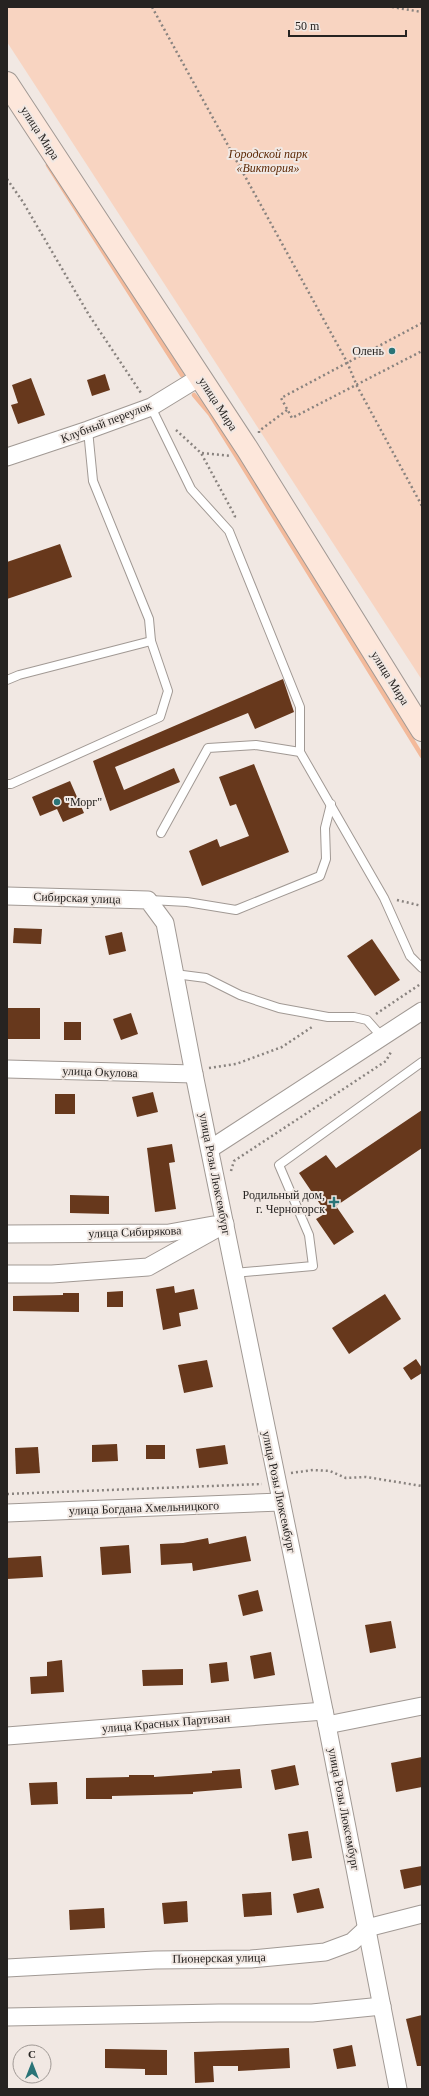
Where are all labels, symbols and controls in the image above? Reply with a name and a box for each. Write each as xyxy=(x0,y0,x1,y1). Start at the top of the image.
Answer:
scale bar xyxy=(289,12,406,38)
text: 50 m xyxy=(295,19,320,33)
street label: улица Мира xyxy=(18,104,63,163)
park label: Городской парк «Виктория» xyxy=(227,147,308,175)
place label: Олень xyxy=(352,344,385,358)
marker: Олень xyxy=(387,346,397,356)
street label: улица Мира xyxy=(196,375,241,434)
street label: Клубный переулок xyxy=(59,398,153,446)
street label: улица Мира xyxy=(368,648,412,708)
place label: "Морг" xyxy=(65,795,102,809)
marker: "Морг" xyxy=(52,797,62,807)
street label: Сибирская улица xyxy=(33,889,122,907)
street label: улица Окулова xyxy=(62,1064,139,1080)
street label: улица Розы Люксембург xyxy=(196,1112,234,1236)
place label: Родильный дом, г. Черногорск xyxy=(243,1188,325,1216)
marker: Родильный дом, г. Черногорск xyxy=(328,1196,340,1208)
street label: улица Сибирякова xyxy=(88,1223,182,1241)
street label: улица Розы Люксембург xyxy=(259,1430,299,1554)
street label: улица Богдана Хмельницкого xyxy=(69,1498,219,1518)
street label: улица Красных Партизан xyxy=(101,1710,231,1736)
street label: улица Розы Люксембург xyxy=(325,1747,363,1871)
street label: Пионерская улица xyxy=(172,1950,266,1966)
north arrow xyxy=(12,2044,52,2084)
text: С xyxy=(28,2048,36,2060)

